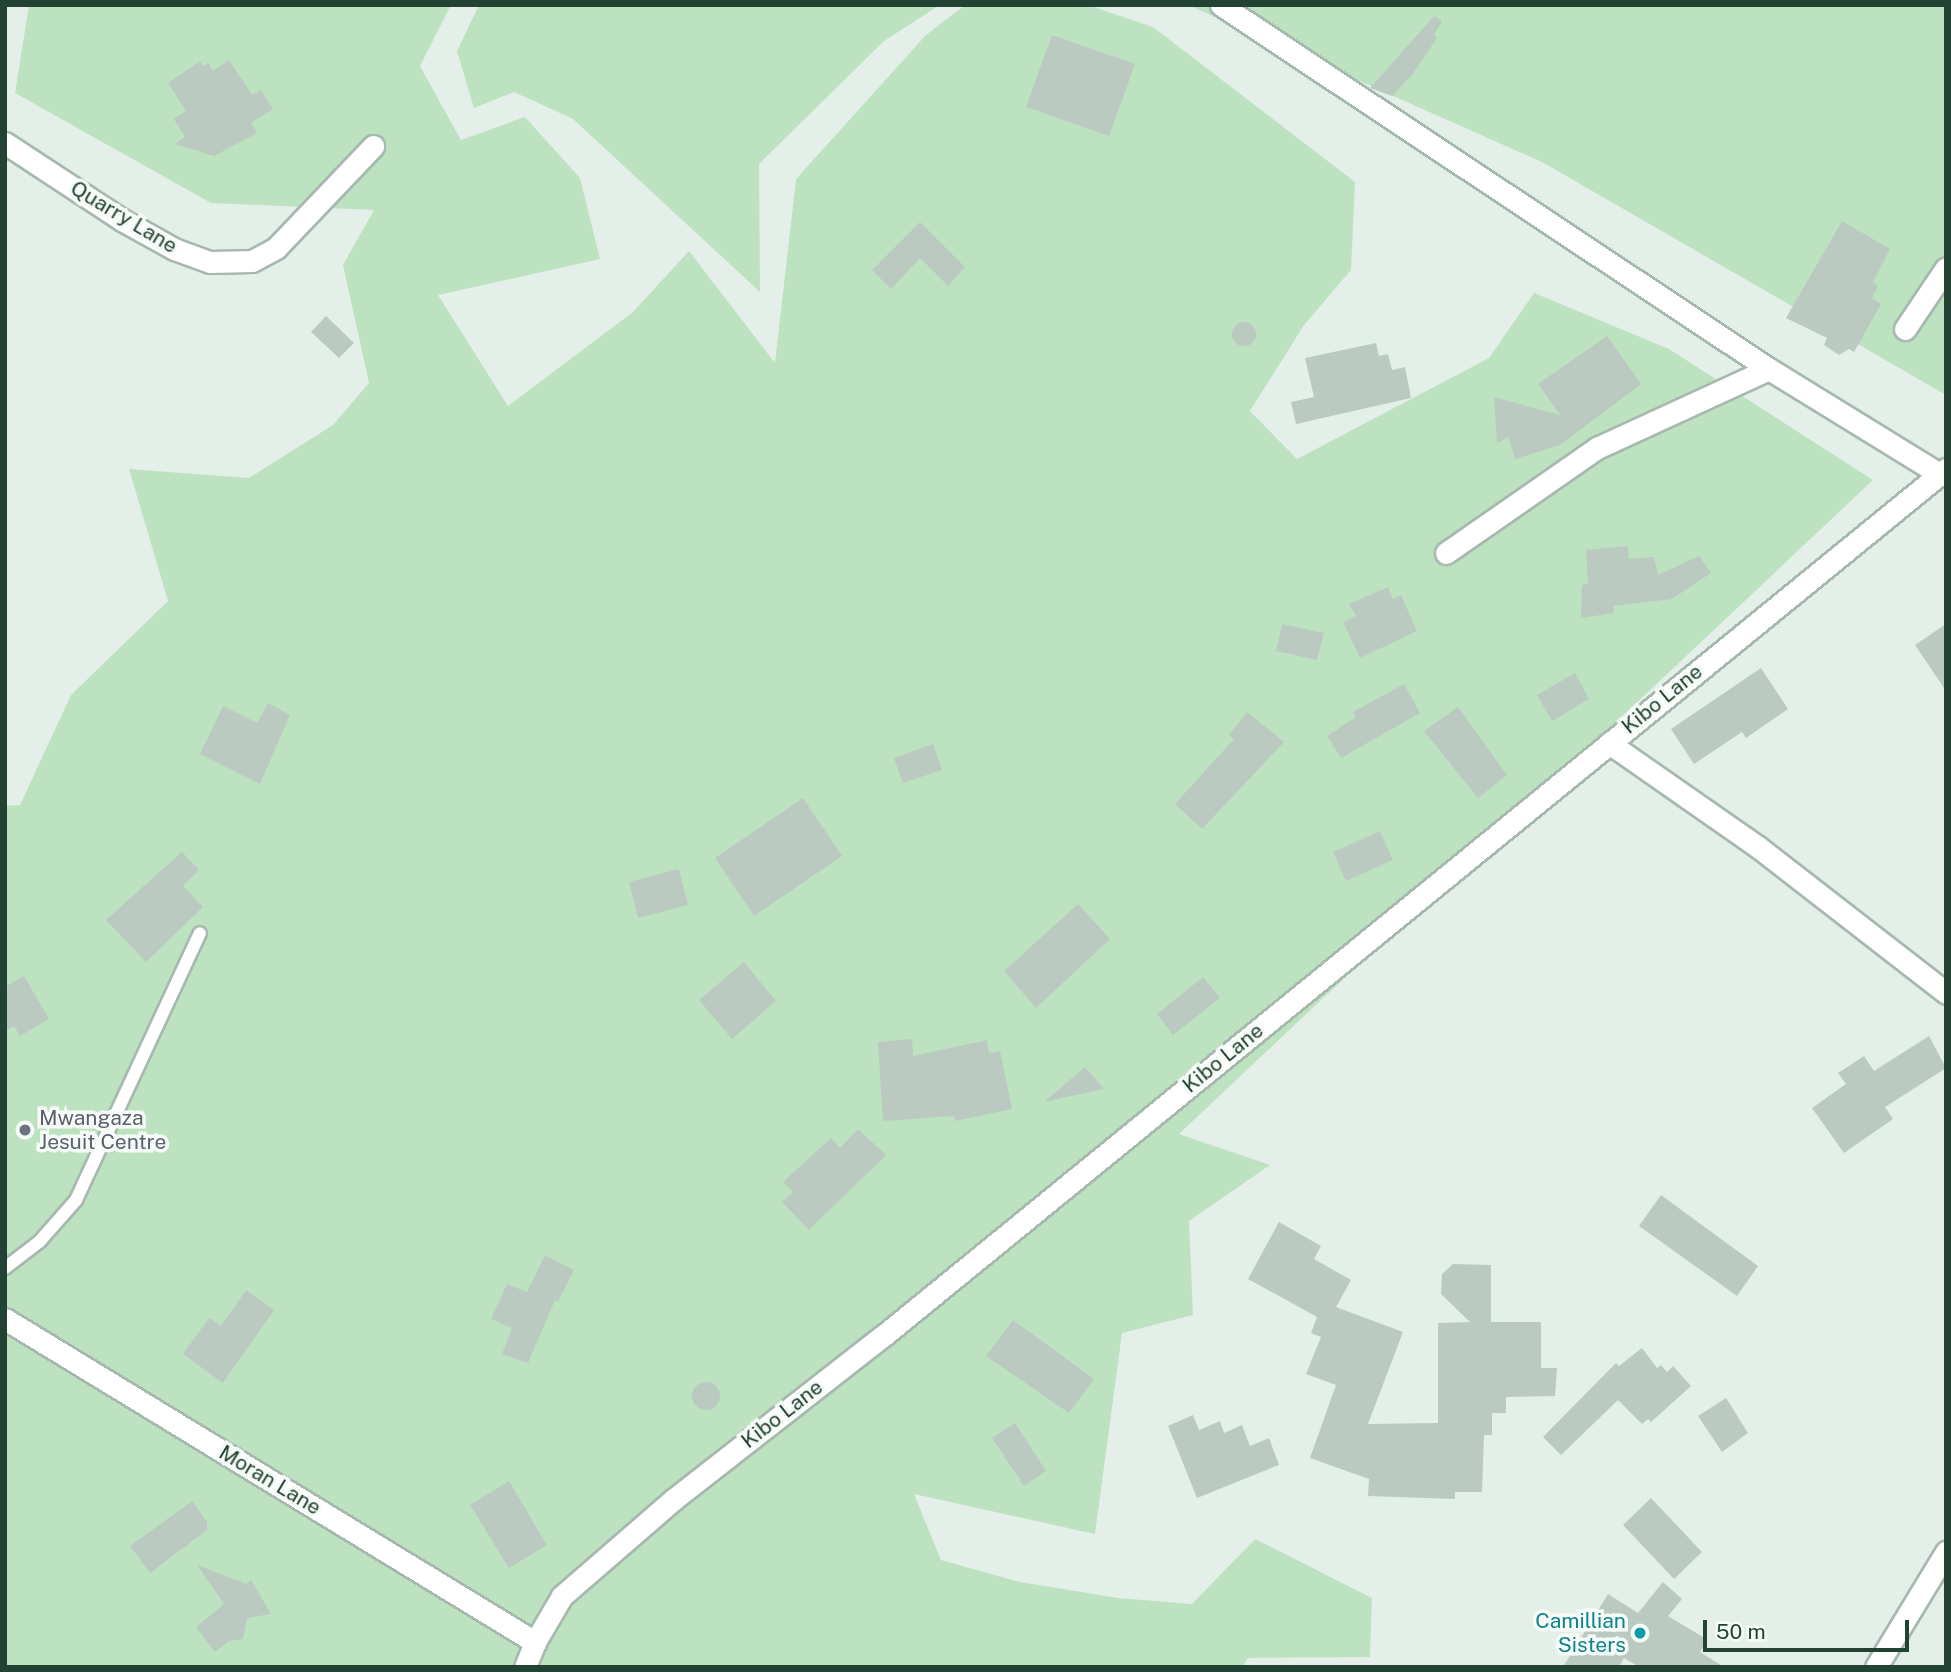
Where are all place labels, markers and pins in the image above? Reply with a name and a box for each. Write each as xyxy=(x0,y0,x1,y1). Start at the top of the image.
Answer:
place label: Mwangaza Jesuit Centre xyxy=(39,1105,167,1155)
marker: Mwangaza Jesuit Centre xyxy=(17,1122,33,1138)
place label: Camillian Sisters xyxy=(1535,1608,1626,1658)
marker: Camillian Sisters xyxy=(1632,1625,1648,1641)

